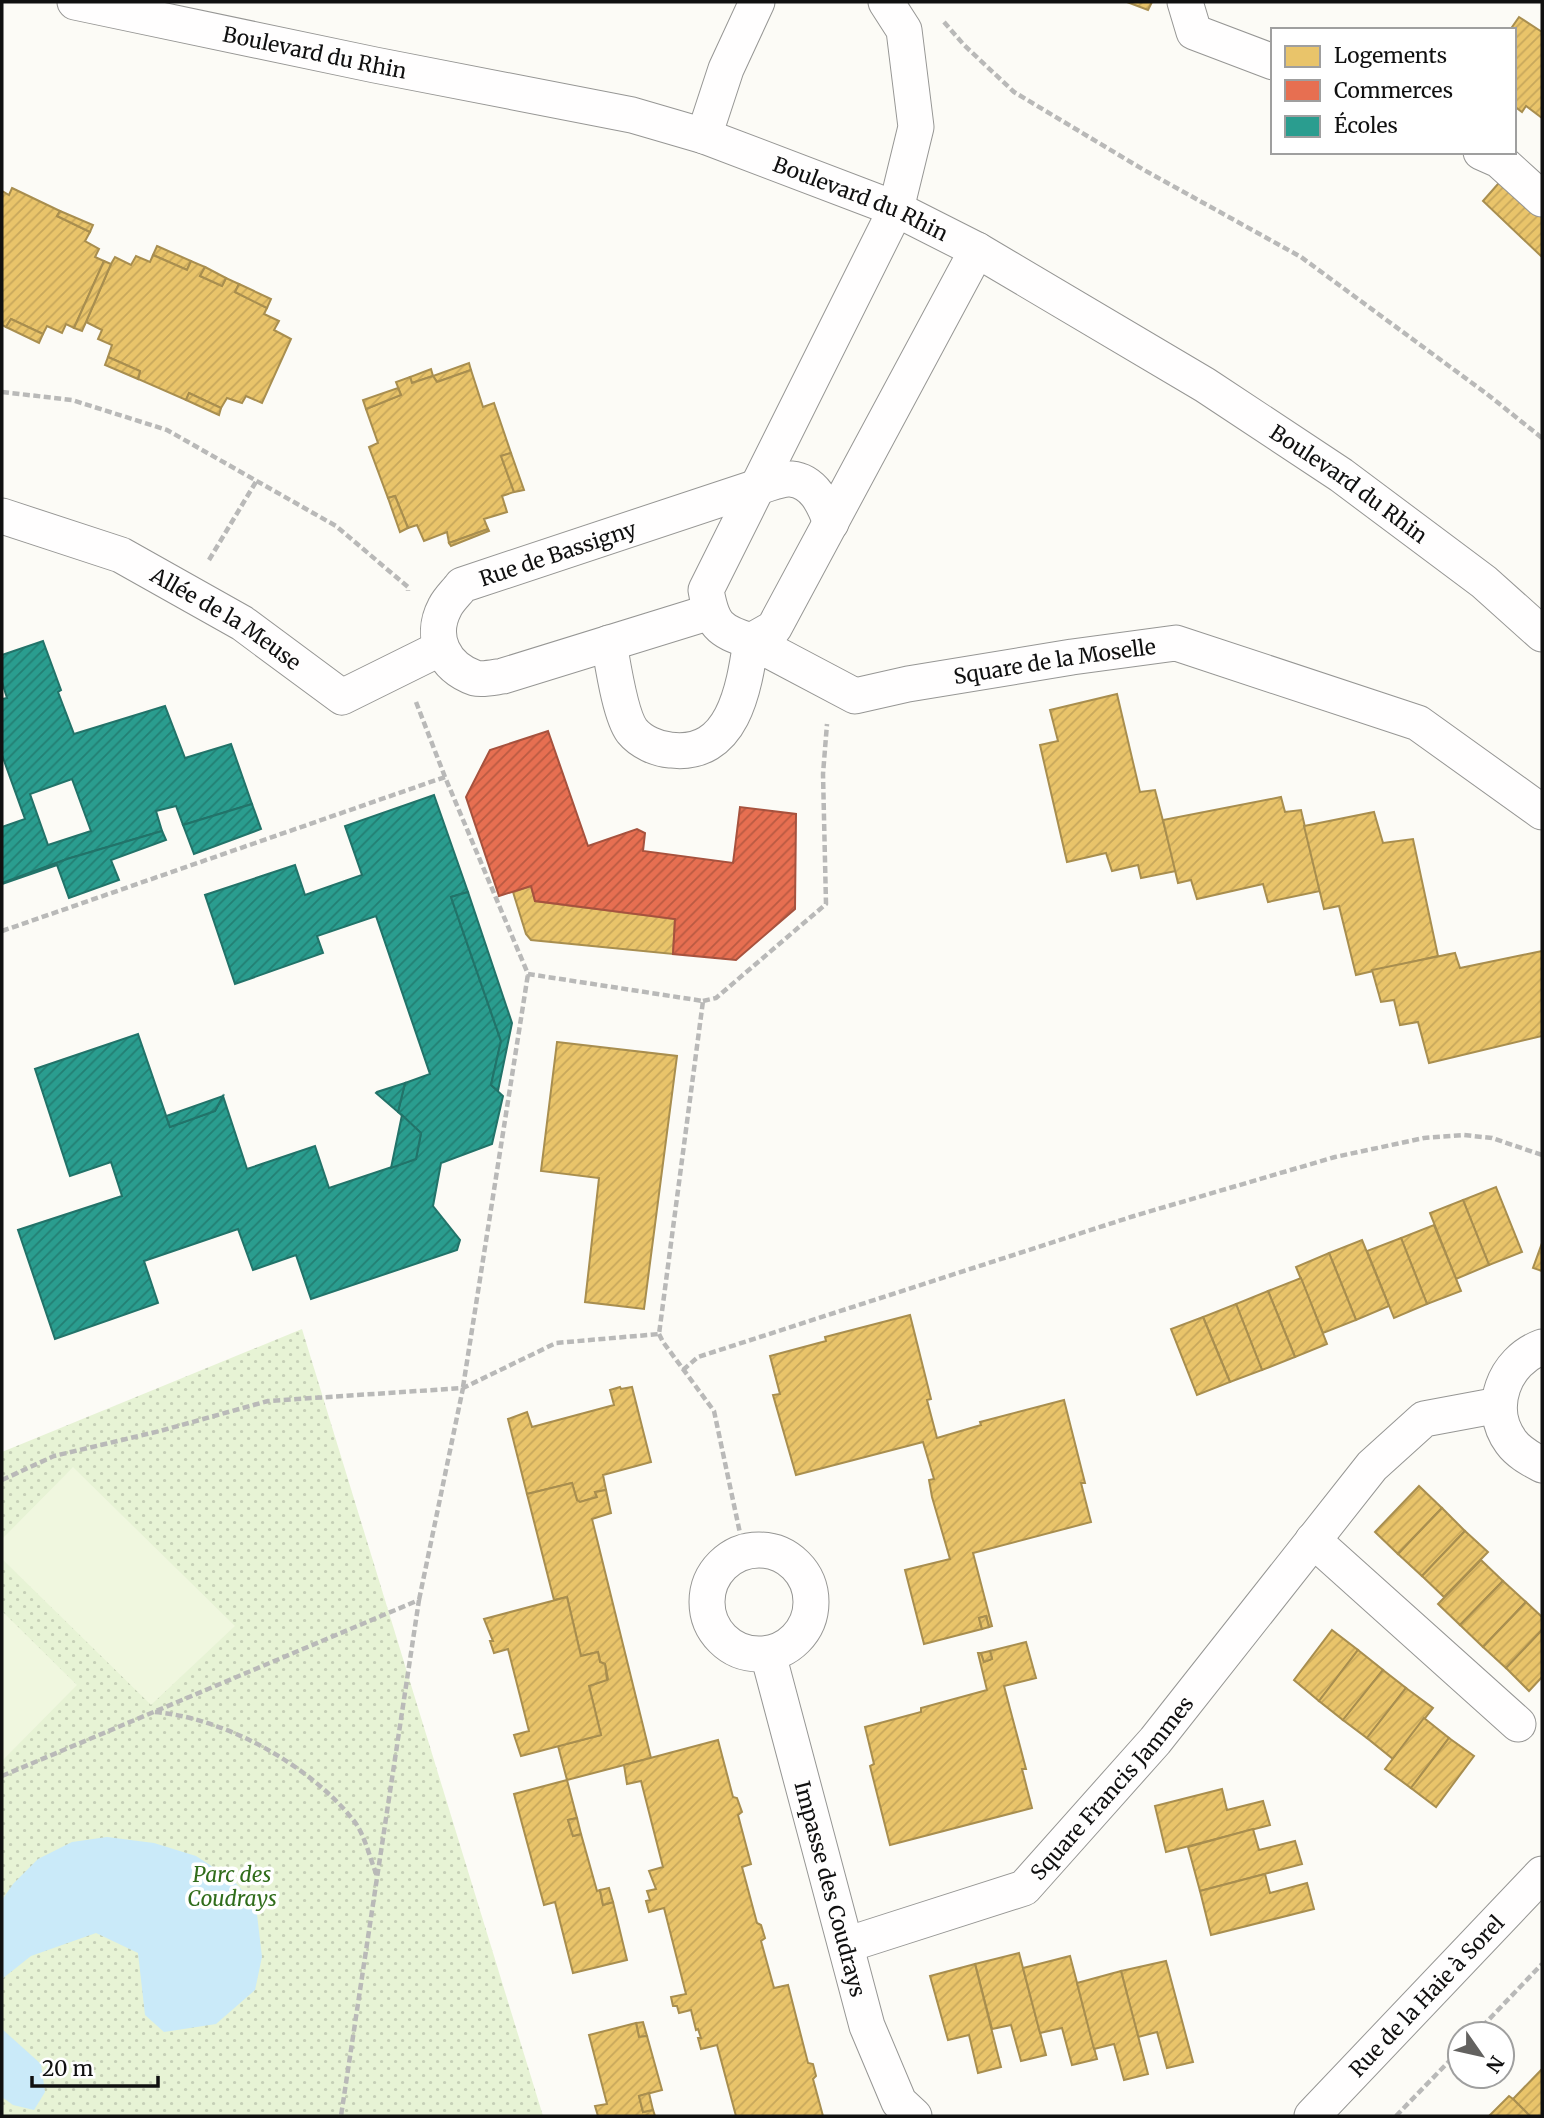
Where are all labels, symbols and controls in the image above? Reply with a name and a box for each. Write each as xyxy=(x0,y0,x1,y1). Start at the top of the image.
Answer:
street label: Boulevard du Rhin xyxy=(220,20,409,84)
legend xyxy=(1271,28,1516,154)
text: Logements xyxy=(1334,42,1447,69)
text: Commerces xyxy=(1334,77,1453,104)
text: Écoles xyxy=(1334,111,1398,139)
street label: Boulevard du Rhin xyxy=(769,150,953,247)
street label: Boulevard du Rhin xyxy=(1265,418,1433,549)
street label: Rue de Bassigny xyxy=(476,514,640,592)
street label: Allée de la Meuse xyxy=(145,561,307,676)
street label: Square de la Moselle xyxy=(952,632,1157,690)
street label: Square Francis Jammes xyxy=(1024,1690,1199,1885)
street label: Impasse des Coudrays xyxy=(789,1778,872,2000)
park label: Parc des Coudrays xyxy=(187,1861,277,1912)
street label: Rue de la Haie à Sorel xyxy=(1343,1909,1510,2082)
north arrow xyxy=(1446,2020,1516,2090)
scale bar xyxy=(32,2044,158,2088)
text: N xyxy=(1481,2052,1509,2077)
text: 20 m xyxy=(42,2055,94,2082)

